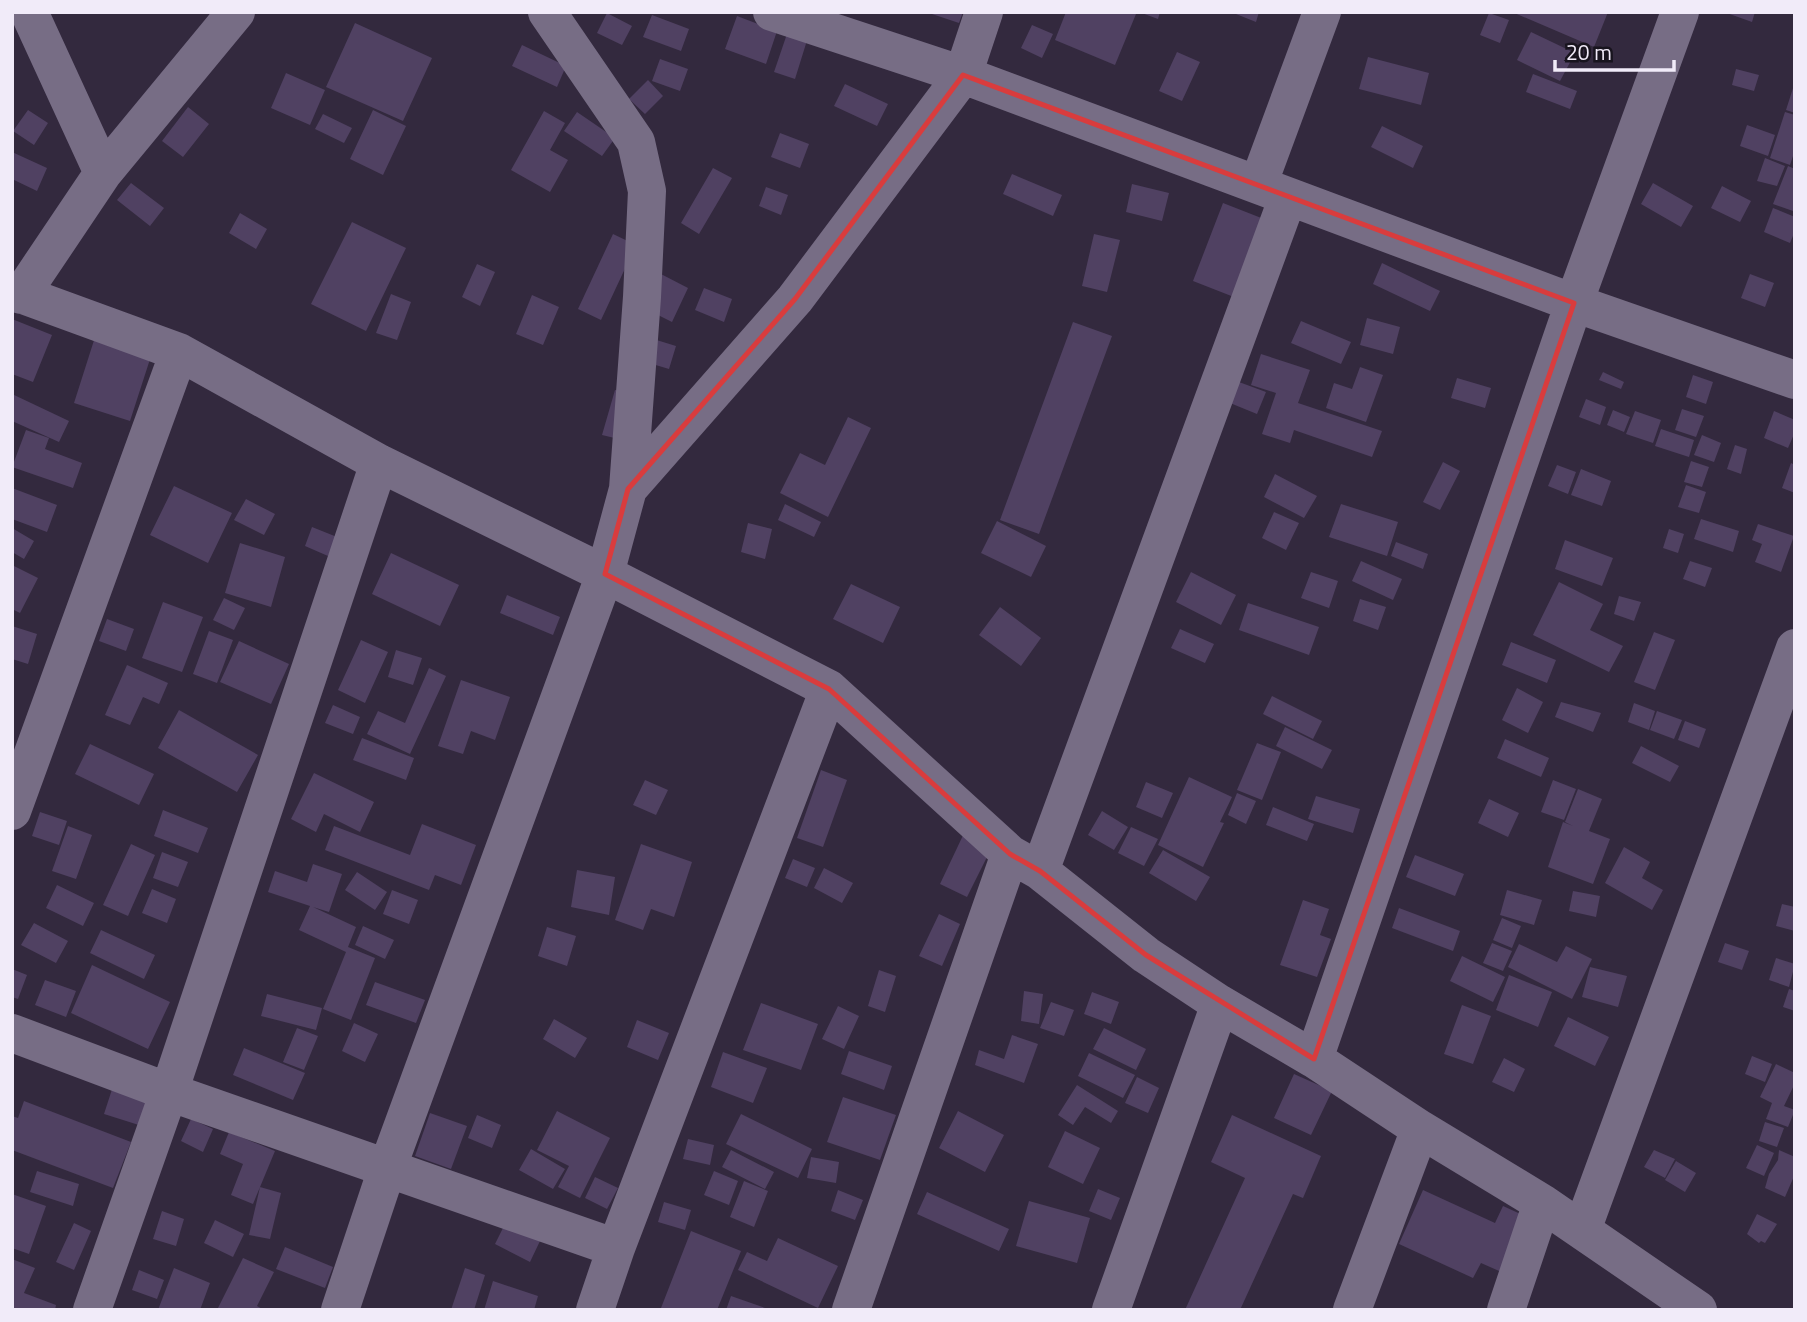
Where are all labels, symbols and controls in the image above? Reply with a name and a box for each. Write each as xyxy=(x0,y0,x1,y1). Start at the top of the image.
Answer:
scale bar xyxy=(1555,28,1674,72)
text: 20 m xyxy=(1566,36,1612,68)

